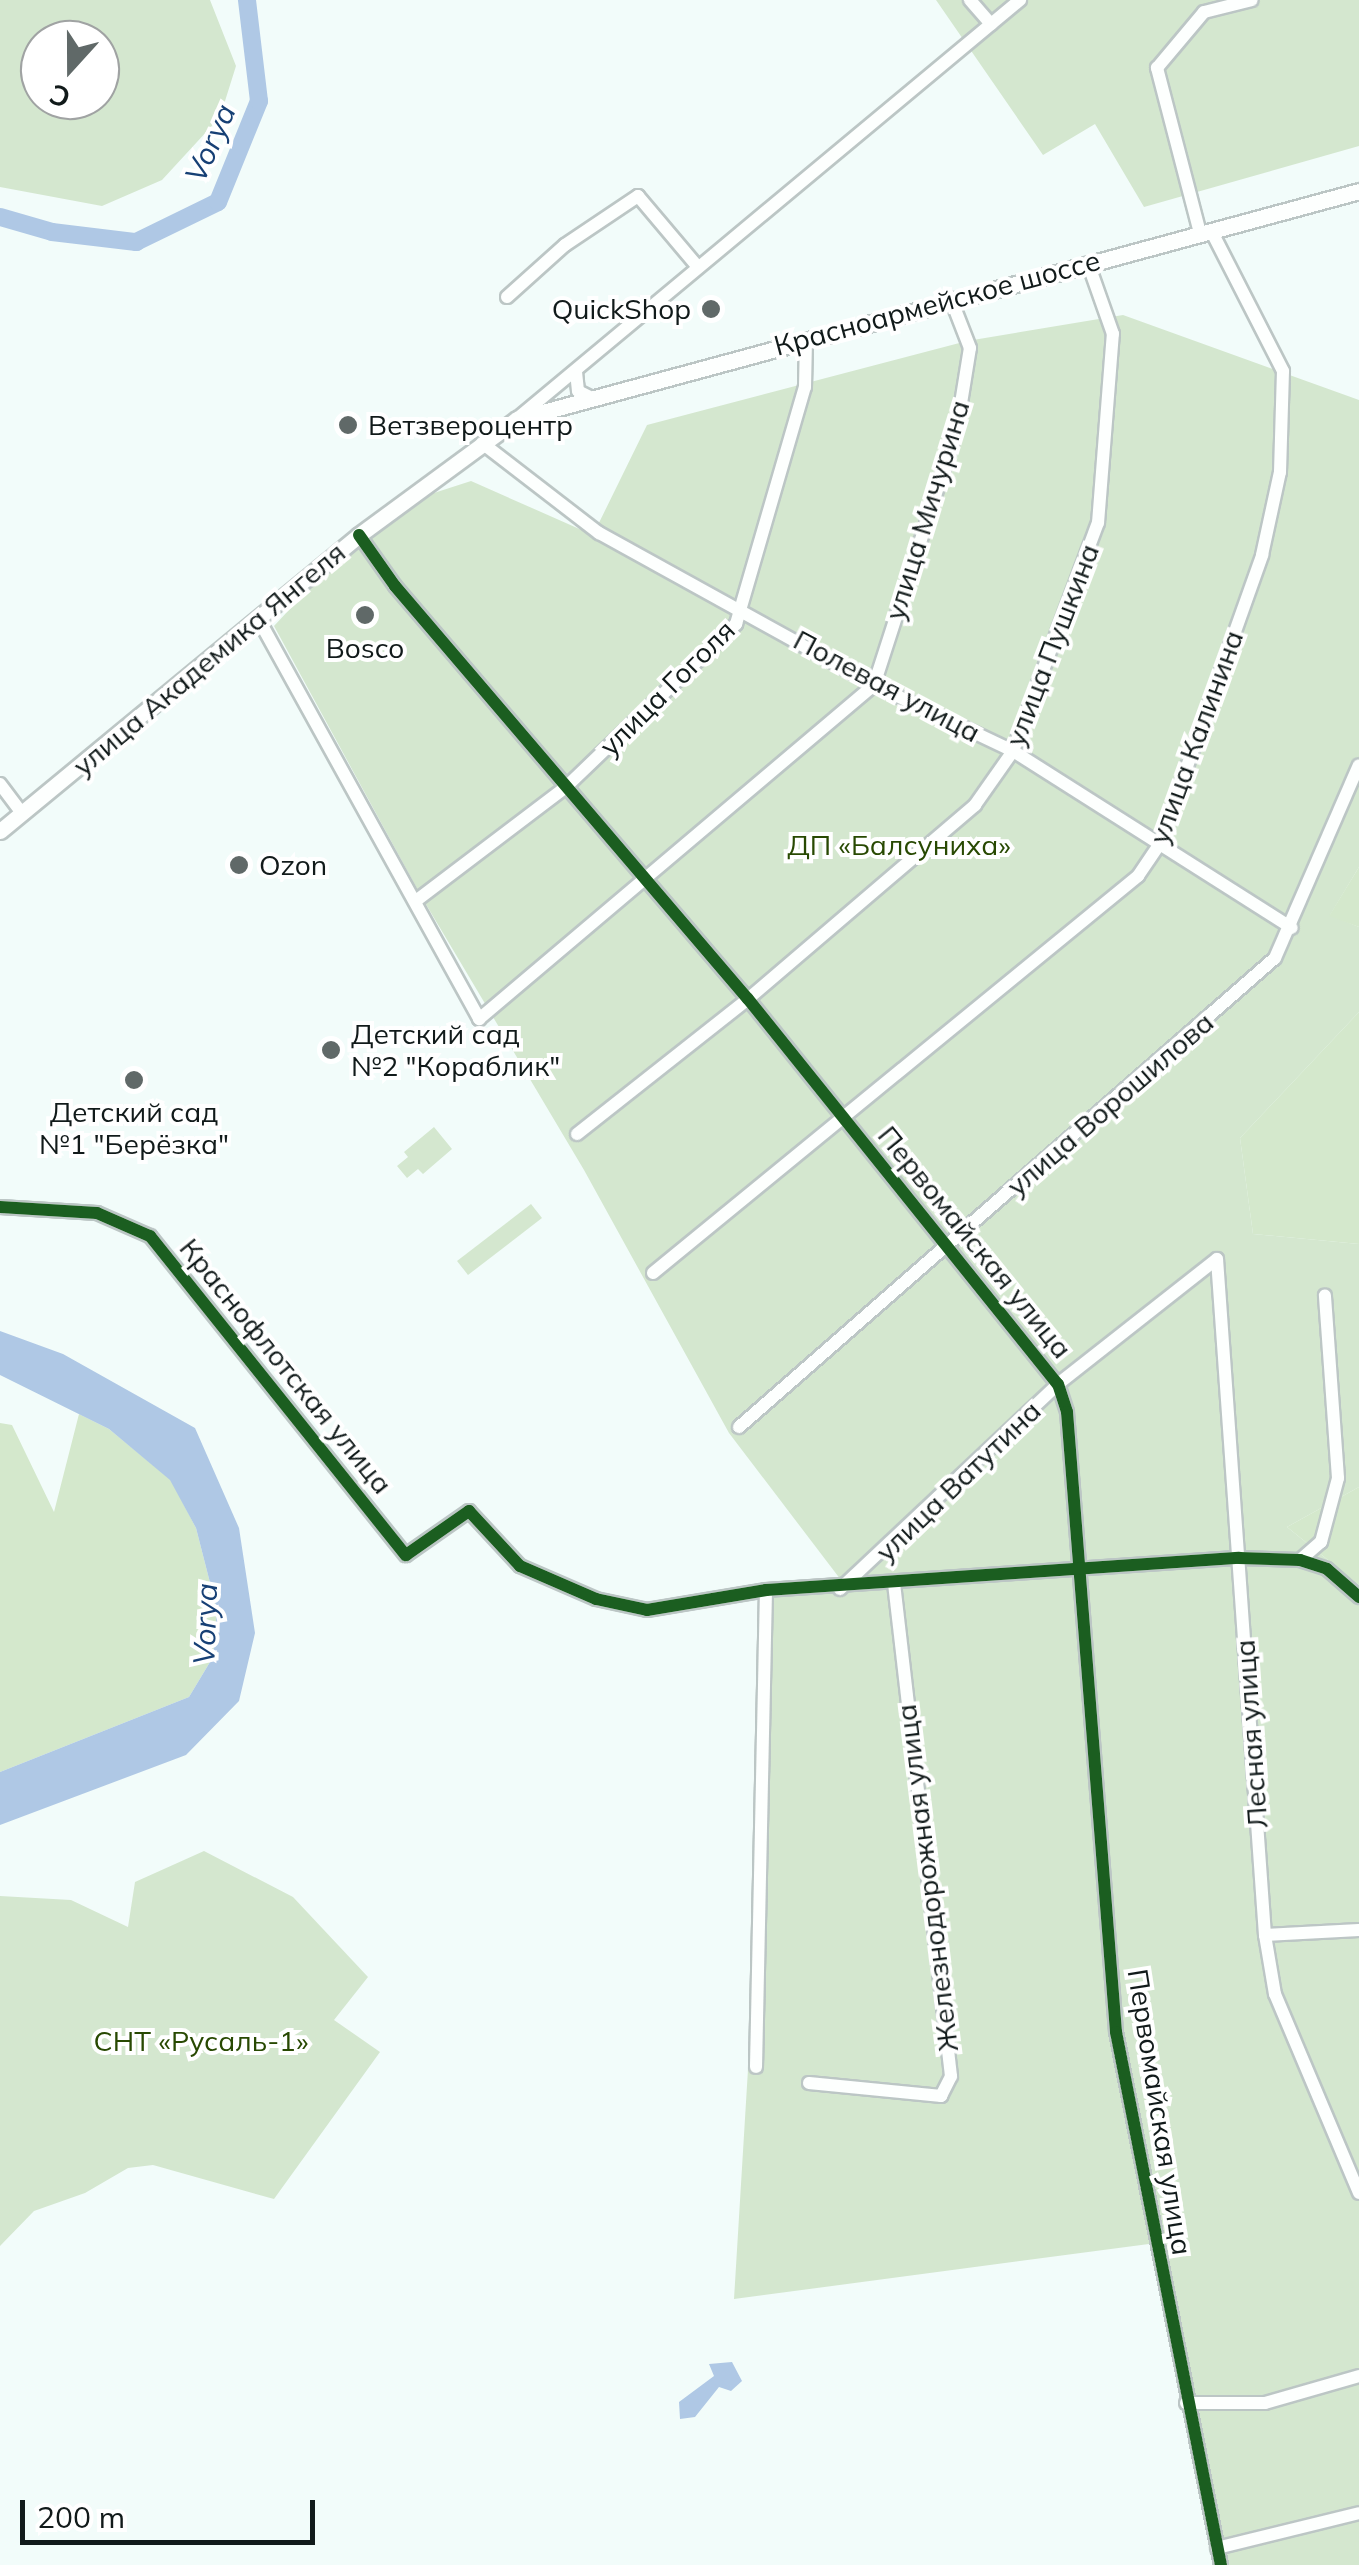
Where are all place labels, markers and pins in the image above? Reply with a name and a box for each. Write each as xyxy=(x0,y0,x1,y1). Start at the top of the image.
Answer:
place label: QuickShop xyxy=(552,292,691,326)
marker: QuickShop xyxy=(700,298,722,320)
place label: Ветзвероцентр xyxy=(368,408,573,442)
marker: Ветзвероцентр xyxy=(337,414,359,436)
marker: Bosco xyxy=(354,604,376,626)
place label: Bosco xyxy=(326,631,404,665)
place label: Ozon xyxy=(259,848,327,882)
marker: Ozon xyxy=(228,854,250,876)
place label: Детский сад №2 "Кораблик" xyxy=(351,1017,560,1083)
marker: Детский сад №2 "Кораблик" xyxy=(320,1039,342,1061)
marker: Детский сад №1 "Берёзка" xyxy=(123,1069,145,1091)
place label: Детский сад №1 "Берёзка" xyxy=(39,1095,229,1161)

